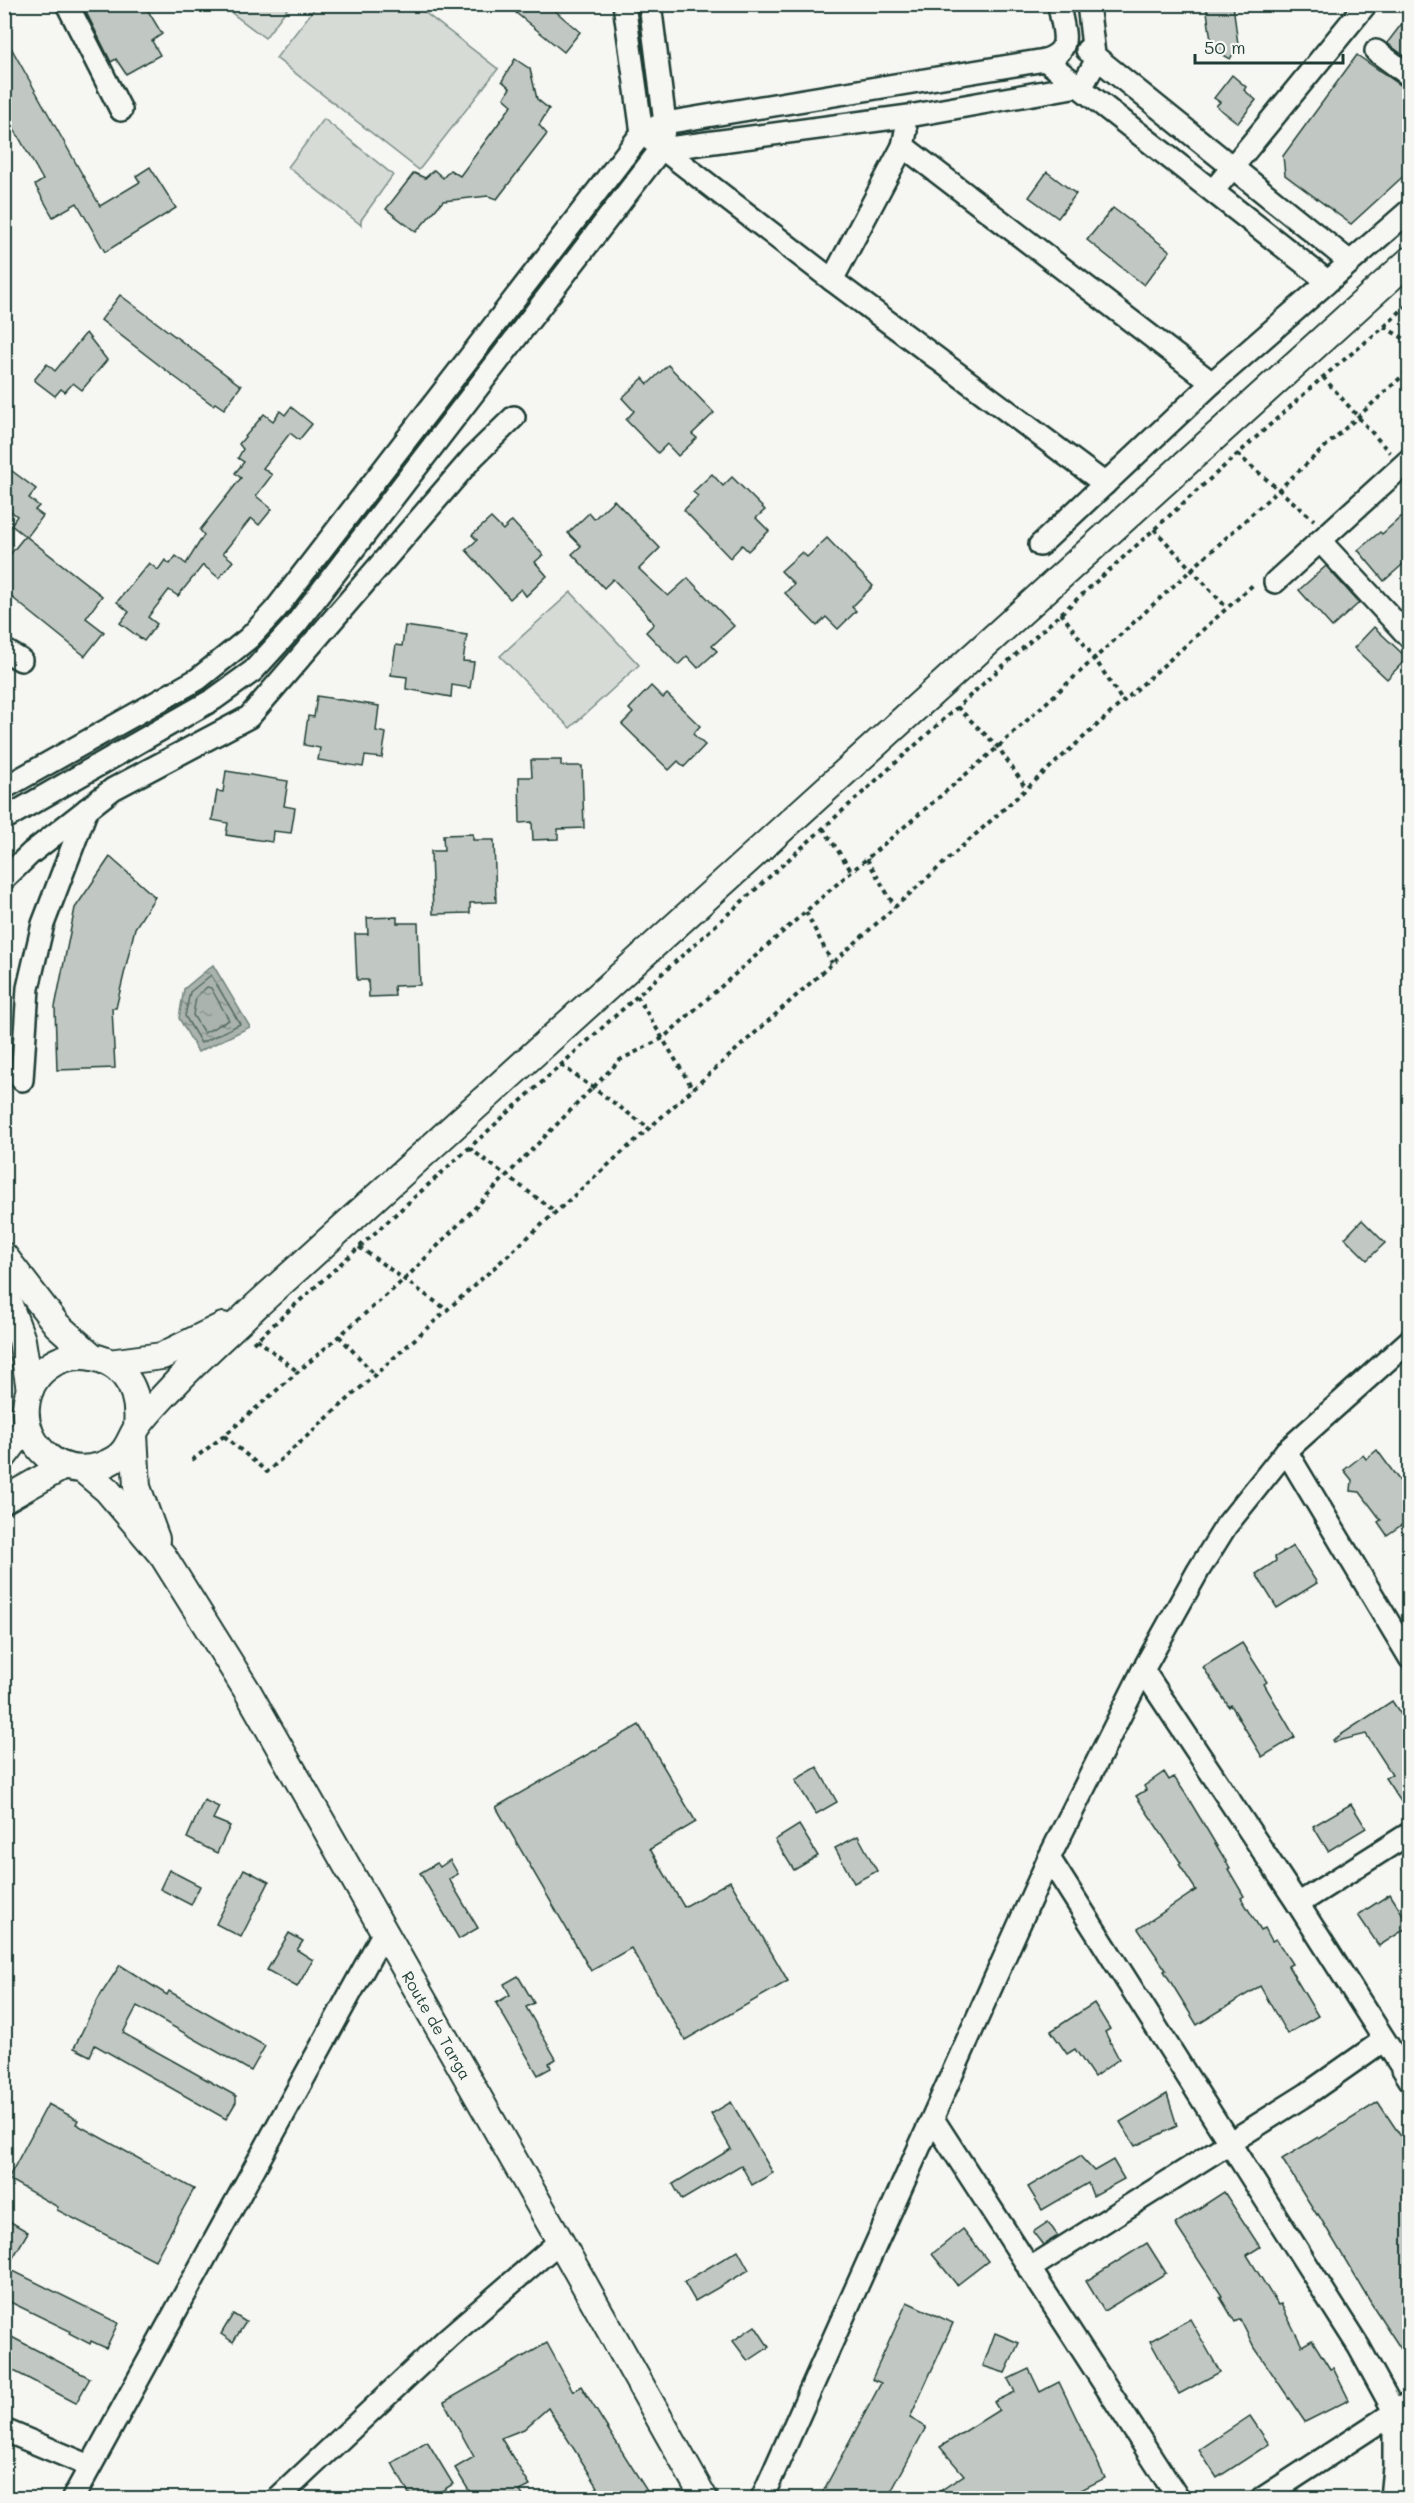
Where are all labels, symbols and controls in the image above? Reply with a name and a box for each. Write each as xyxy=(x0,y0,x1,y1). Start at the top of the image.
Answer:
scale bar xyxy=(1195,27,1344,65)
text: 50 m xyxy=(1204,35,1246,59)
street label: Route de Targa xyxy=(397,1967,477,2083)

